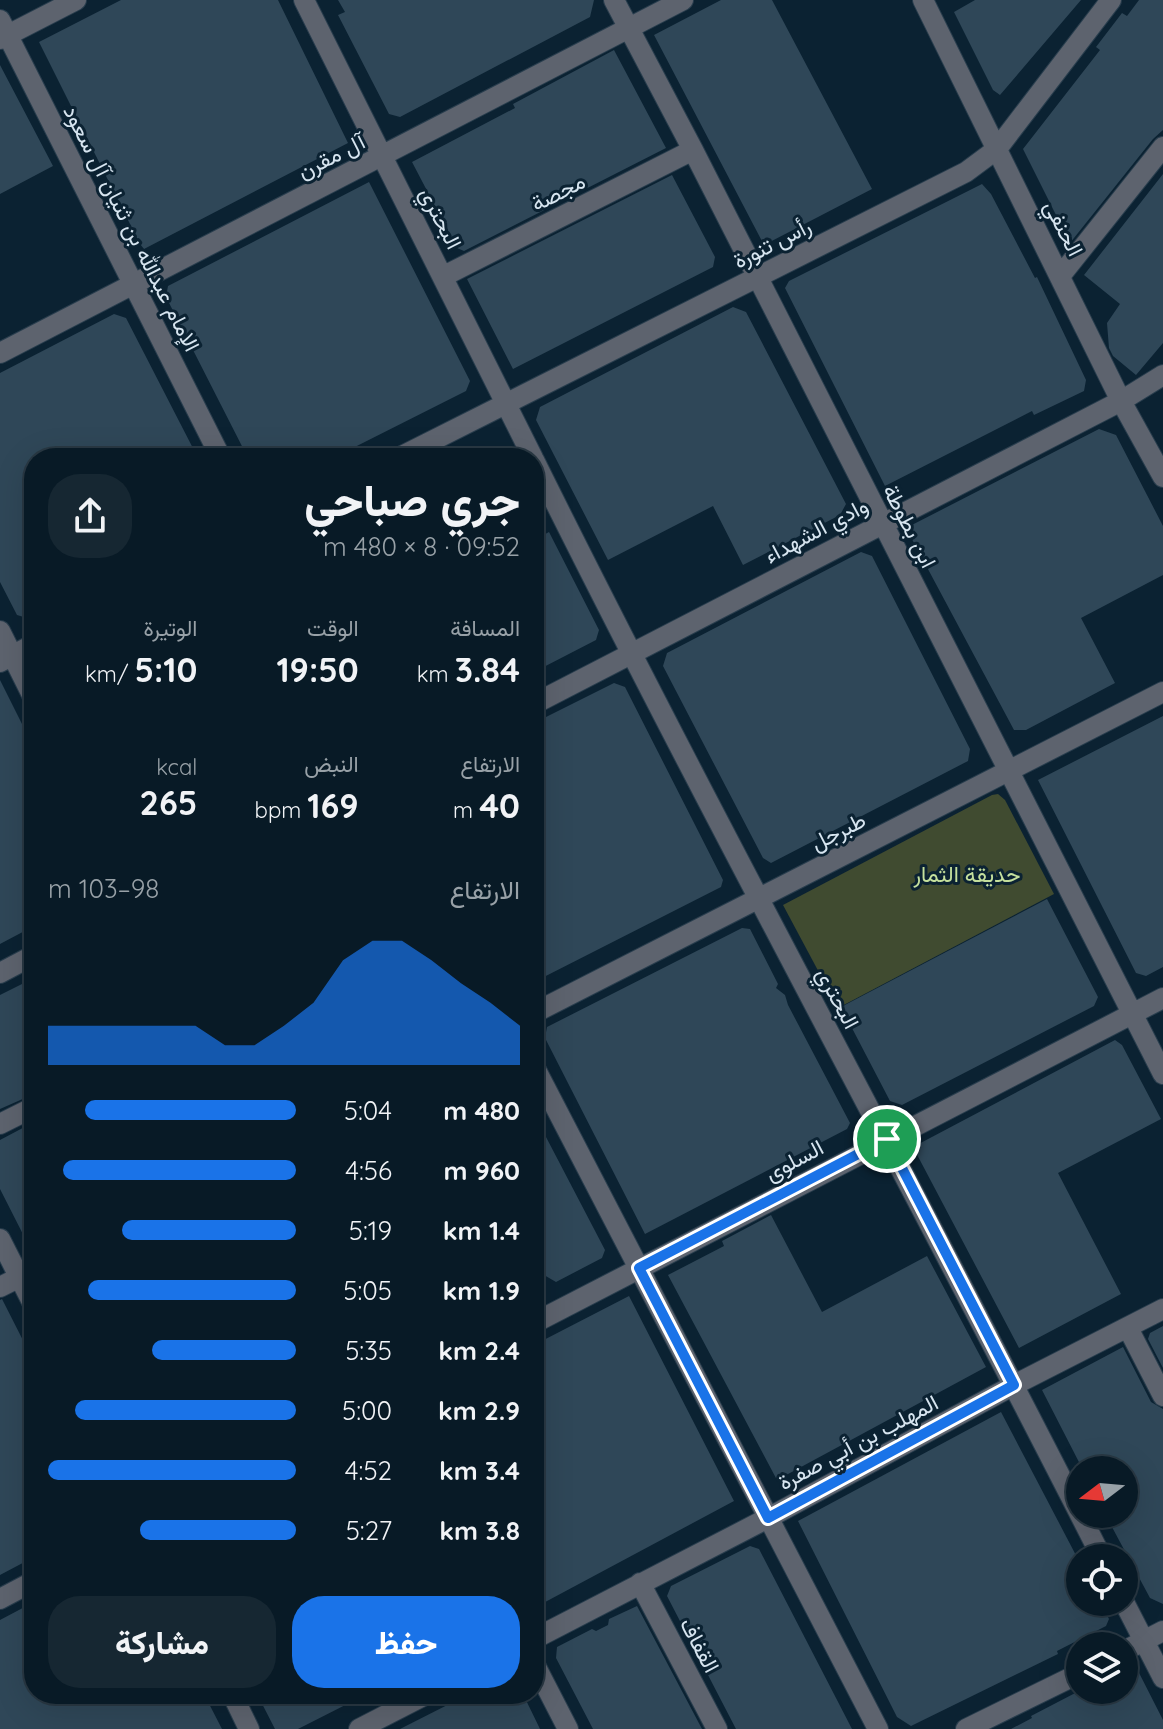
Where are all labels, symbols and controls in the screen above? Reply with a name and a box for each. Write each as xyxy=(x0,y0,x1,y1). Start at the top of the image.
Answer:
street label: الإمام عبدالله بن ثنيان آل سعود xyxy=(57,100,207,357)
street label: آل مقرن xyxy=(293,126,371,185)
street label: مجصة xyxy=(526,167,590,217)
street label: البحتري xyxy=(409,182,468,256)
street label: الحنفي xyxy=(1034,195,1090,263)
street label: رأس تنورة xyxy=(728,212,816,274)
text: جري صباحي xyxy=(304,472,520,527)
button: share xyxy=(48,474,132,558)
street label: ابن بطوطة xyxy=(877,479,943,573)
street label: وادي الشهداء xyxy=(759,491,875,573)
text: 09:52 · 8 × 480 m xyxy=(323,530,520,563)
text: الوتيرة xyxy=(144,614,197,642)
text: الوقت xyxy=(307,614,359,642)
text: المسافة xyxy=(450,614,520,642)
text: 5:10 xyxy=(134,648,197,691)
text: 19:50 xyxy=(276,648,359,691)
text: 3.84 xyxy=(455,648,520,691)
text: /km xyxy=(85,660,134,688)
text: km xyxy=(417,660,455,688)
text: النبض xyxy=(304,750,359,778)
text: الارتفاع xyxy=(460,750,520,778)
text: kcal xyxy=(156,753,197,781)
text: 265 xyxy=(140,781,197,824)
text: 169 xyxy=(307,784,359,827)
text: 40 xyxy=(479,784,520,827)
text: bpm xyxy=(255,796,307,824)
text: m xyxy=(453,796,479,824)
street label: طبرجل xyxy=(806,805,870,857)
park label: حديقة الثمار xyxy=(913,860,1020,888)
text: 98–103 m xyxy=(48,872,159,905)
text: الارتفاع xyxy=(449,873,520,906)
street label: البحتري xyxy=(806,962,866,1036)
text: 5:04 xyxy=(344,1094,392,1127)
text: 480 m xyxy=(443,1094,520,1127)
pin xyxy=(853,1105,921,1173)
icon: arrive xyxy=(865,1117,909,1161)
street label: السلوى xyxy=(760,1133,828,1187)
text: 4:56 xyxy=(345,1154,392,1187)
text: 960 m xyxy=(444,1154,520,1187)
text: 5:19 xyxy=(349,1214,392,1247)
text: 1.4 km xyxy=(443,1214,520,1247)
text: 5:05 xyxy=(343,1274,392,1307)
text: 1.9 km xyxy=(443,1274,520,1307)
text: 5:35 xyxy=(345,1334,392,1367)
text: 2.4 km xyxy=(438,1334,520,1367)
street label: المهلب بن أبي صفرة xyxy=(773,1388,945,1500)
text: 5:00 xyxy=(342,1394,392,1427)
text: 2.9 km xyxy=(438,1394,520,1427)
text: 4:52 xyxy=(345,1454,392,1487)
text: 3.4 km xyxy=(439,1454,520,1487)
north arrow xyxy=(1066,1456,1138,1528)
map controls xyxy=(1066,1456,1138,1704)
text: 5:27 xyxy=(346,1514,392,1547)
text: 3.8 km xyxy=(439,1514,520,1547)
button: locate xyxy=(1066,1544,1138,1616)
button: مشاركة xyxy=(48,1596,276,1688)
button: حفظ xyxy=(292,1596,520,1688)
street label: القفاف xyxy=(674,1613,726,1677)
button: layers xyxy=(1066,1632,1138,1704)

